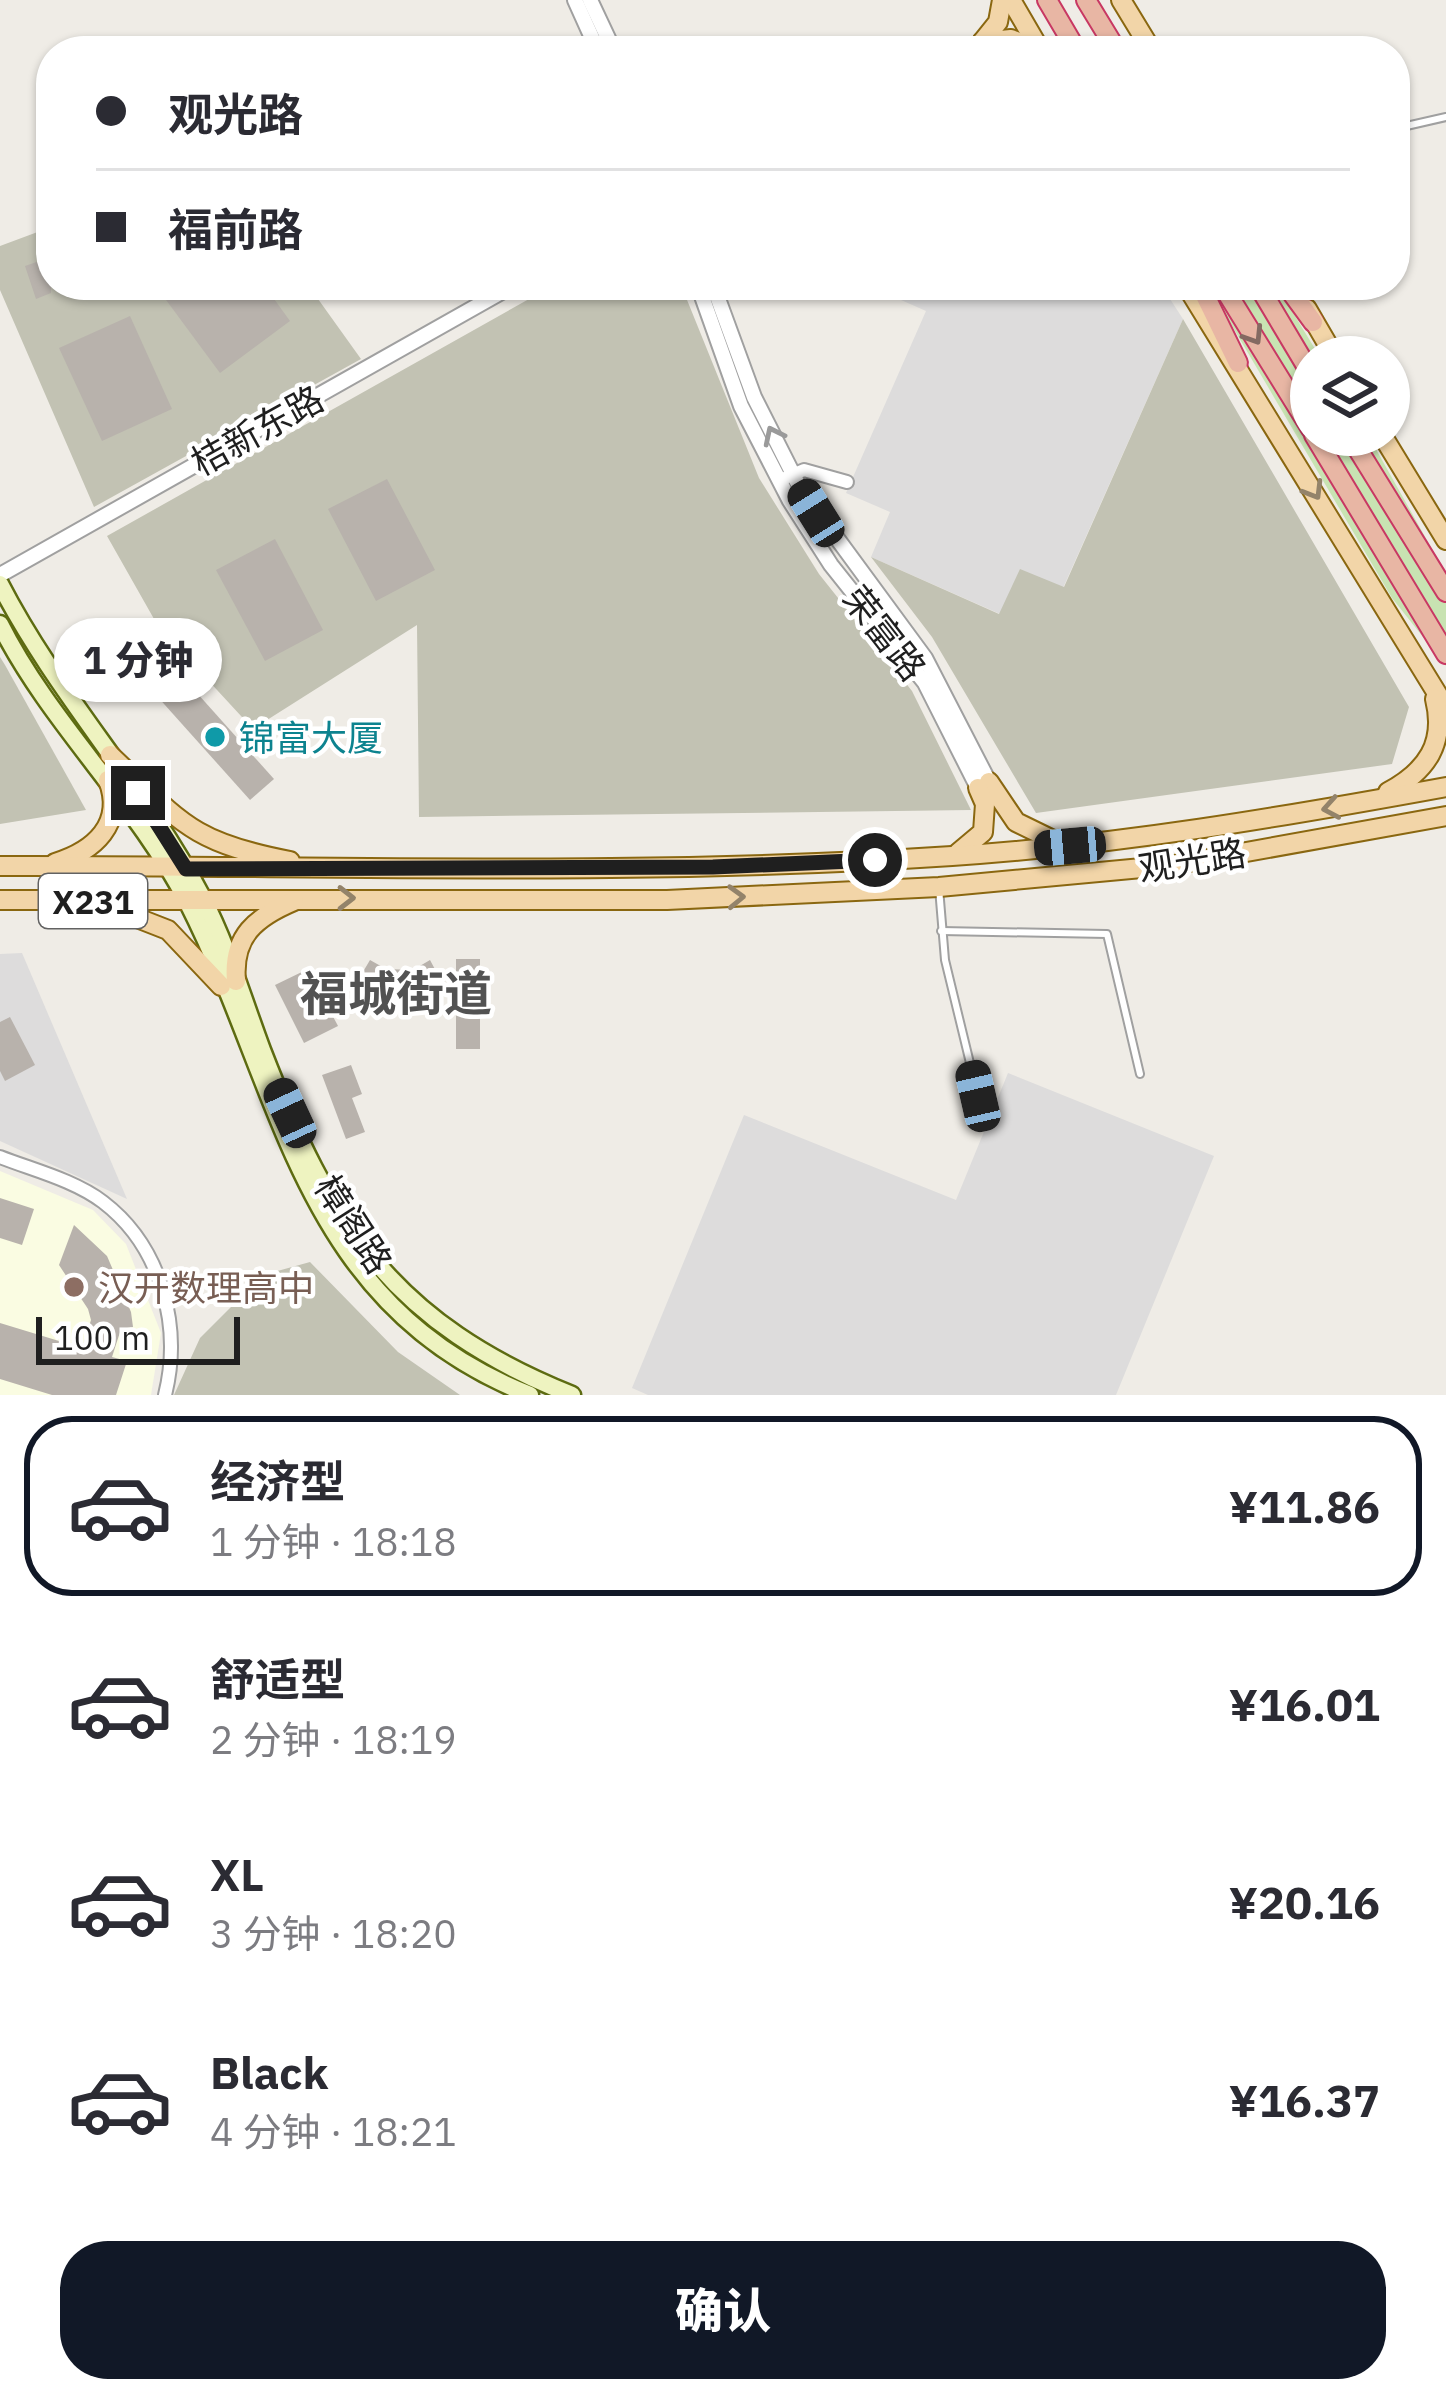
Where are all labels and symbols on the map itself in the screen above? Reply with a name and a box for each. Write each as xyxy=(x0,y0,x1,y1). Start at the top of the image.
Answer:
one-way arrow xyxy=(1240,323,1262,345)
street label: 桔新东路 xyxy=(183,375,331,485)
one-way arrow xyxy=(764,425,787,447)
car xyxy=(782,473,850,553)
one-way arrow xyxy=(1300,478,1322,500)
street label: 荣富路 xyxy=(833,576,937,690)
callout: 1 分钟 xyxy=(54,619,222,703)
place label: 锦富大厦 xyxy=(239,714,383,761)
marker: 锦富大厦 xyxy=(202,724,228,750)
route end xyxy=(111,766,165,820)
one-way arrow xyxy=(1321,794,1341,819)
car xyxy=(1033,825,1107,867)
street label: 观光路 xyxy=(1135,828,1249,892)
route start xyxy=(848,833,902,887)
road number: X231 xyxy=(39,874,147,928)
one-way arrow xyxy=(727,884,746,910)
one-way arrow xyxy=(338,885,356,911)
district label: 福城街道 xyxy=(300,962,492,1024)
car xyxy=(952,1057,1004,1135)
car xyxy=(258,1073,322,1153)
street label: 樟阁路 xyxy=(305,1166,403,1282)
place label: 汉开数理高中 xyxy=(98,1264,314,1311)
marker: 汉开数理高中 xyxy=(61,1274,87,1300)
scale bar xyxy=(36,1311,240,1364)

